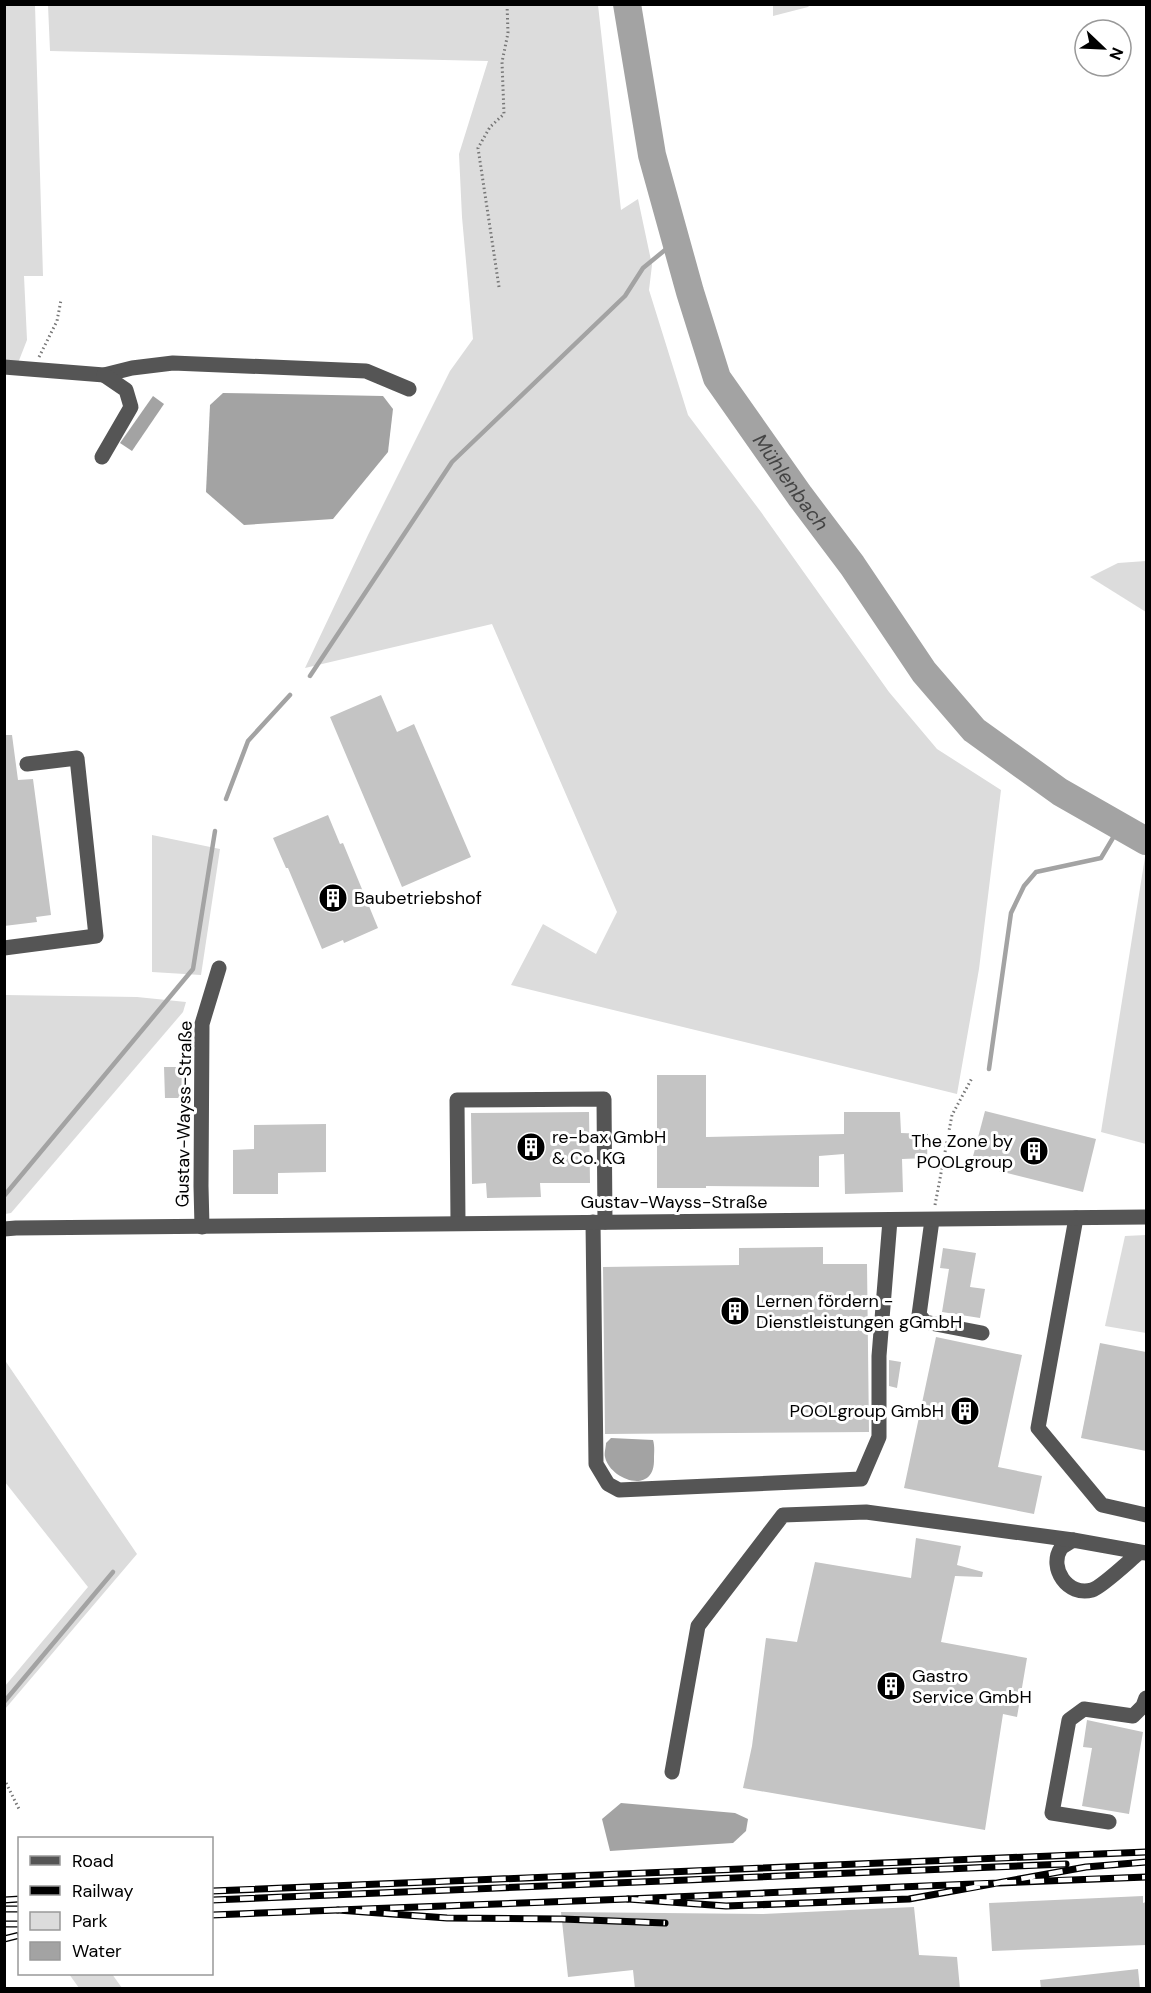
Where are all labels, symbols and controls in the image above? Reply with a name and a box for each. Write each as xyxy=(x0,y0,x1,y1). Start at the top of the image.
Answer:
north arrow xyxy=(1073,18,1133,78)
text: N xyxy=(1104,44,1128,63)
water label: Mühlenbach xyxy=(747,428,835,536)
building icon: Baubetriebshof xyxy=(317,882,349,914)
place label: Baubetriebshof xyxy=(354,886,482,910)
street label: Gustav-Wayss-Straße xyxy=(170,1020,198,1208)
place label: re-bax GmbH & Co. KG xyxy=(552,1125,666,1170)
place label: The Zone by POOLgroup xyxy=(911,1129,1013,1174)
building icon: re-bax GmbH & Co. KG xyxy=(515,1131,547,1163)
building icon: The Zone by POOLgroup xyxy=(1018,1135,1050,1167)
street label: Gustav-Wayss-Straße xyxy=(581,1190,767,1214)
place label: Lernen fördern - Dienstleistungen gGmbH xyxy=(756,1289,962,1334)
building icon: Lernen fördern - Dienstleistungen gGmbH xyxy=(719,1295,751,1327)
building icon: POOLgroup GmbH xyxy=(949,1395,981,1427)
place label: POOLgroup GmbH xyxy=(790,1399,944,1423)
place label: Gastro Service GmbH xyxy=(912,1664,1032,1709)
building icon: Gastro Service GmbH xyxy=(875,1670,907,1702)
legend xyxy=(18,1837,213,1975)
text: Road xyxy=(72,1849,114,1873)
text: Railway xyxy=(72,1879,134,1903)
text: Park xyxy=(72,1909,108,1933)
text: Water xyxy=(72,1939,122,1963)

